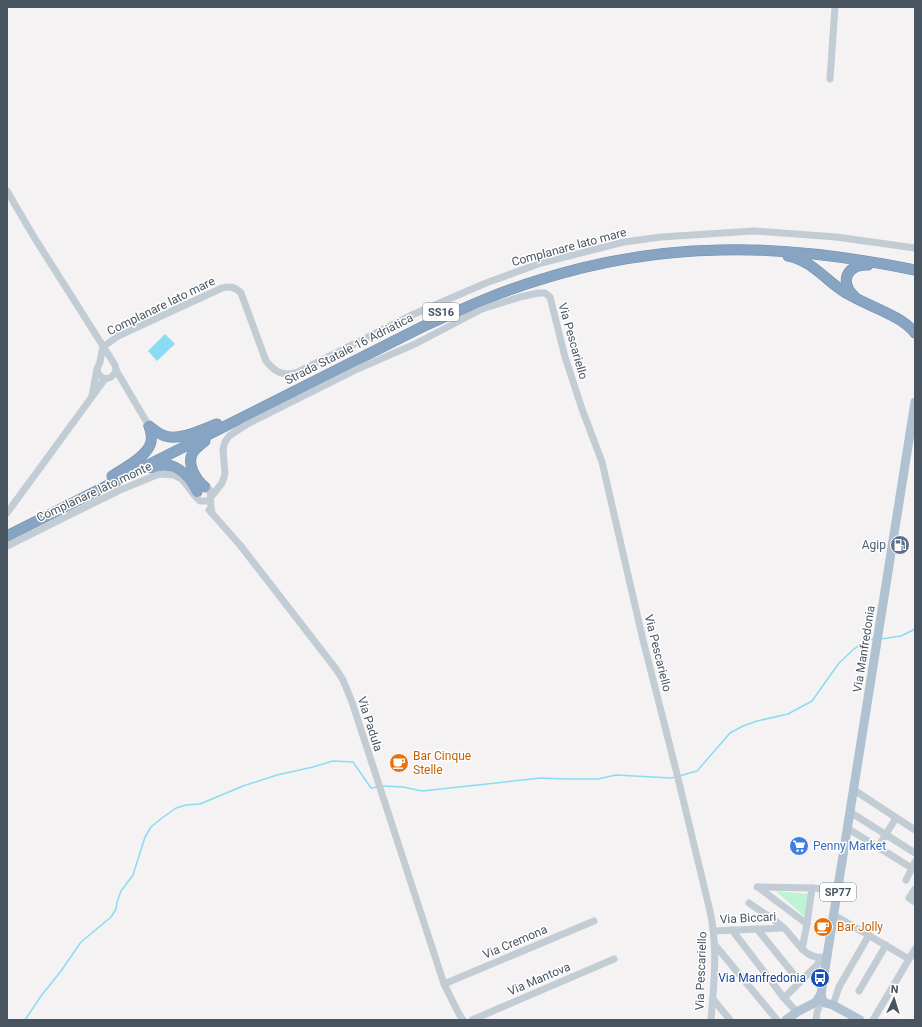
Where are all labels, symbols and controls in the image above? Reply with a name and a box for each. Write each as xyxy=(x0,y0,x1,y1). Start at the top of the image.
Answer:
street label: Complanare lato mare xyxy=(510,225,628,269)
street label: Complanare lato mare xyxy=(105,274,217,338)
street label: Via Pescariello xyxy=(555,301,591,381)
road number: SS16 xyxy=(423,303,459,321)
street label: Strada Statale 16 Adriatica xyxy=(282,310,416,388)
street label: Complanare lato monte xyxy=(34,459,154,525)
fuel station icon: Agip xyxy=(889,534,911,556)
place label: Agip xyxy=(862,538,886,552)
street label: Via Manfredonia xyxy=(850,605,878,693)
street label: Via Pescariello xyxy=(642,613,674,693)
street label: Via Padula xyxy=(355,695,385,753)
place label: Bar Cinque Stelle xyxy=(413,749,471,777)
cafe icon: Bar Cinque Stelle xyxy=(388,752,410,774)
supermarket icon: Penny Market xyxy=(788,835,810,857)
place label: Penny Market xyxy=(813,839,886,853)
road number: SP77 xyxy=(820,883,856,901)
street label: Via Biccari xyxy=(719,910,777,926)
cafe icon: Bar Jolly xyxy=(812,916,834,938)
place label: Bar Jolly xyxy=(837,920,883,934)
street label: Via Cremona xyxy=(481,922,549,962)
street label: Via Pescariello xyxy=(693,931,709,1011)
street label: Via Mantova xyxy=(506,960,572,998)
bus stop icon: Via Manfredonia xyxy=(809,967,831,989)
place label: Via Manfredonia xyxy=(718,971,806,985)
north arrow xyxy=(874,979,914,1019)
text: N xyxy=(890,983,899,996)

